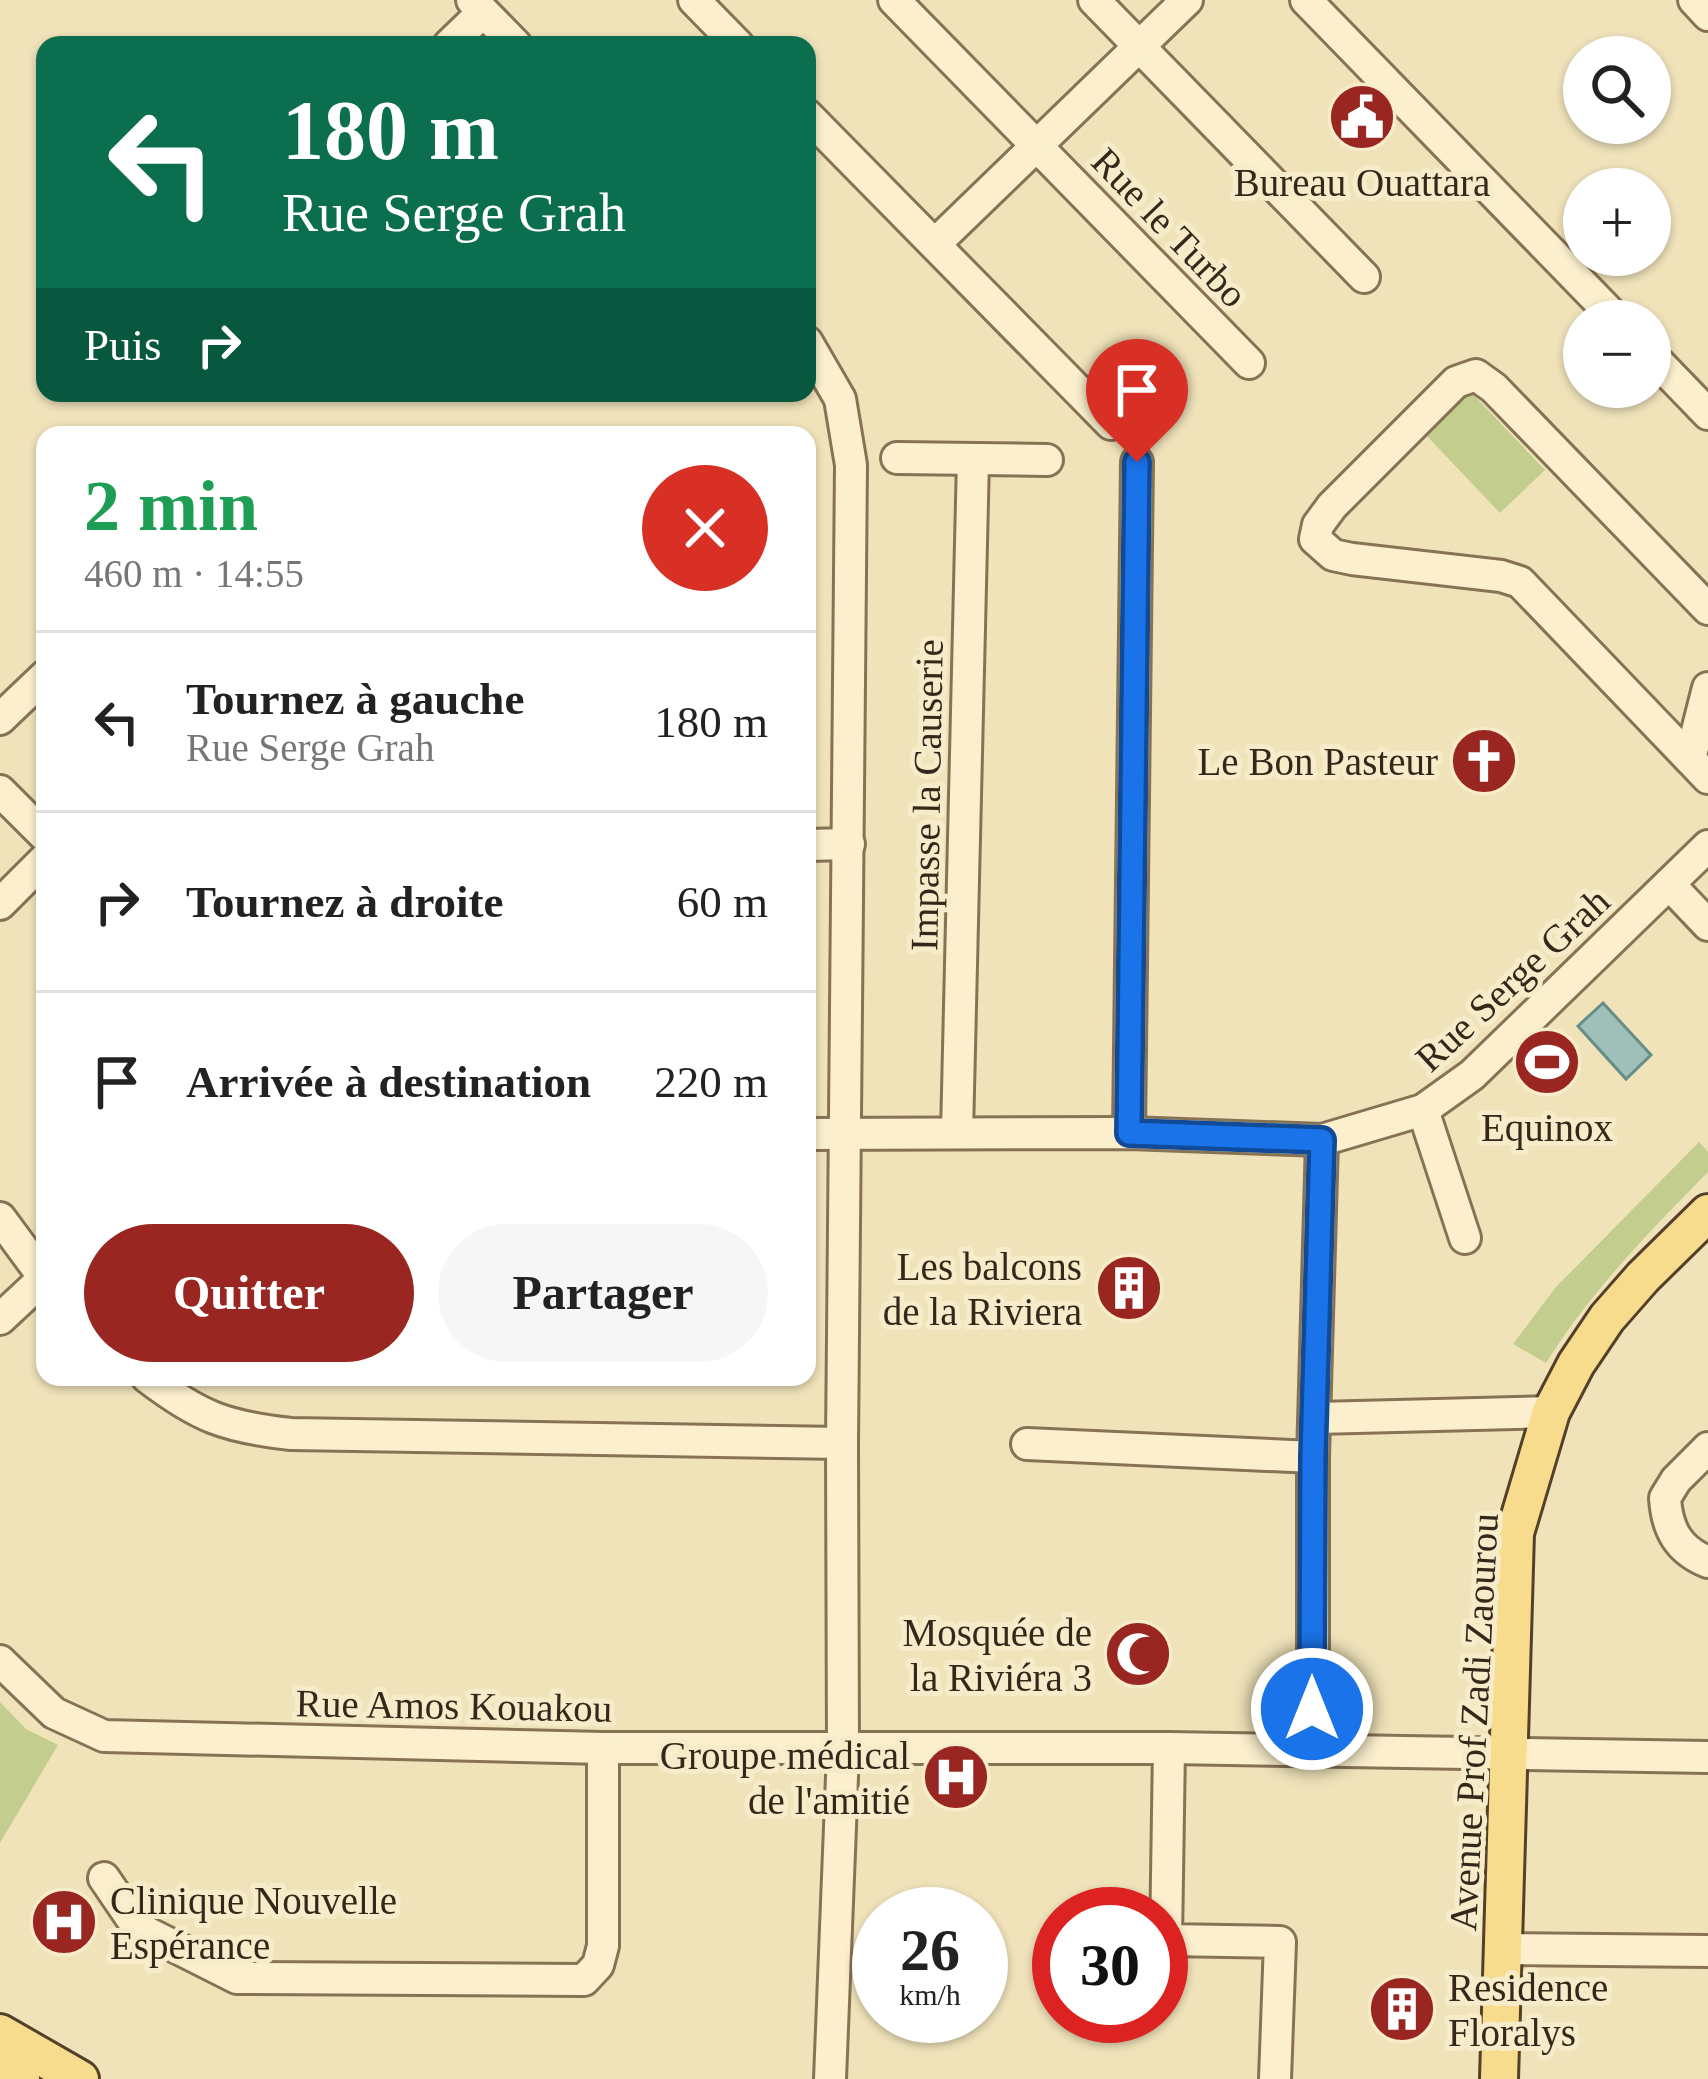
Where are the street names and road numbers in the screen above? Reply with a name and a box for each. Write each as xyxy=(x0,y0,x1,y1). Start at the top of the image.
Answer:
street label: Rue le Turbo xyxy=(1083,139,1256,316)
street label: Impasse la Causerie xyxy=(902,639,952,951)
street label: Rue Serge Grah xyxy=(1407,879,1619,1081)
street label: Avenue Prof Zadi Zaourou xyxy=(1441,1512,1506,1932)
street label: Rue Amos Kouakou xyxy=(295,1681,613,1730)

